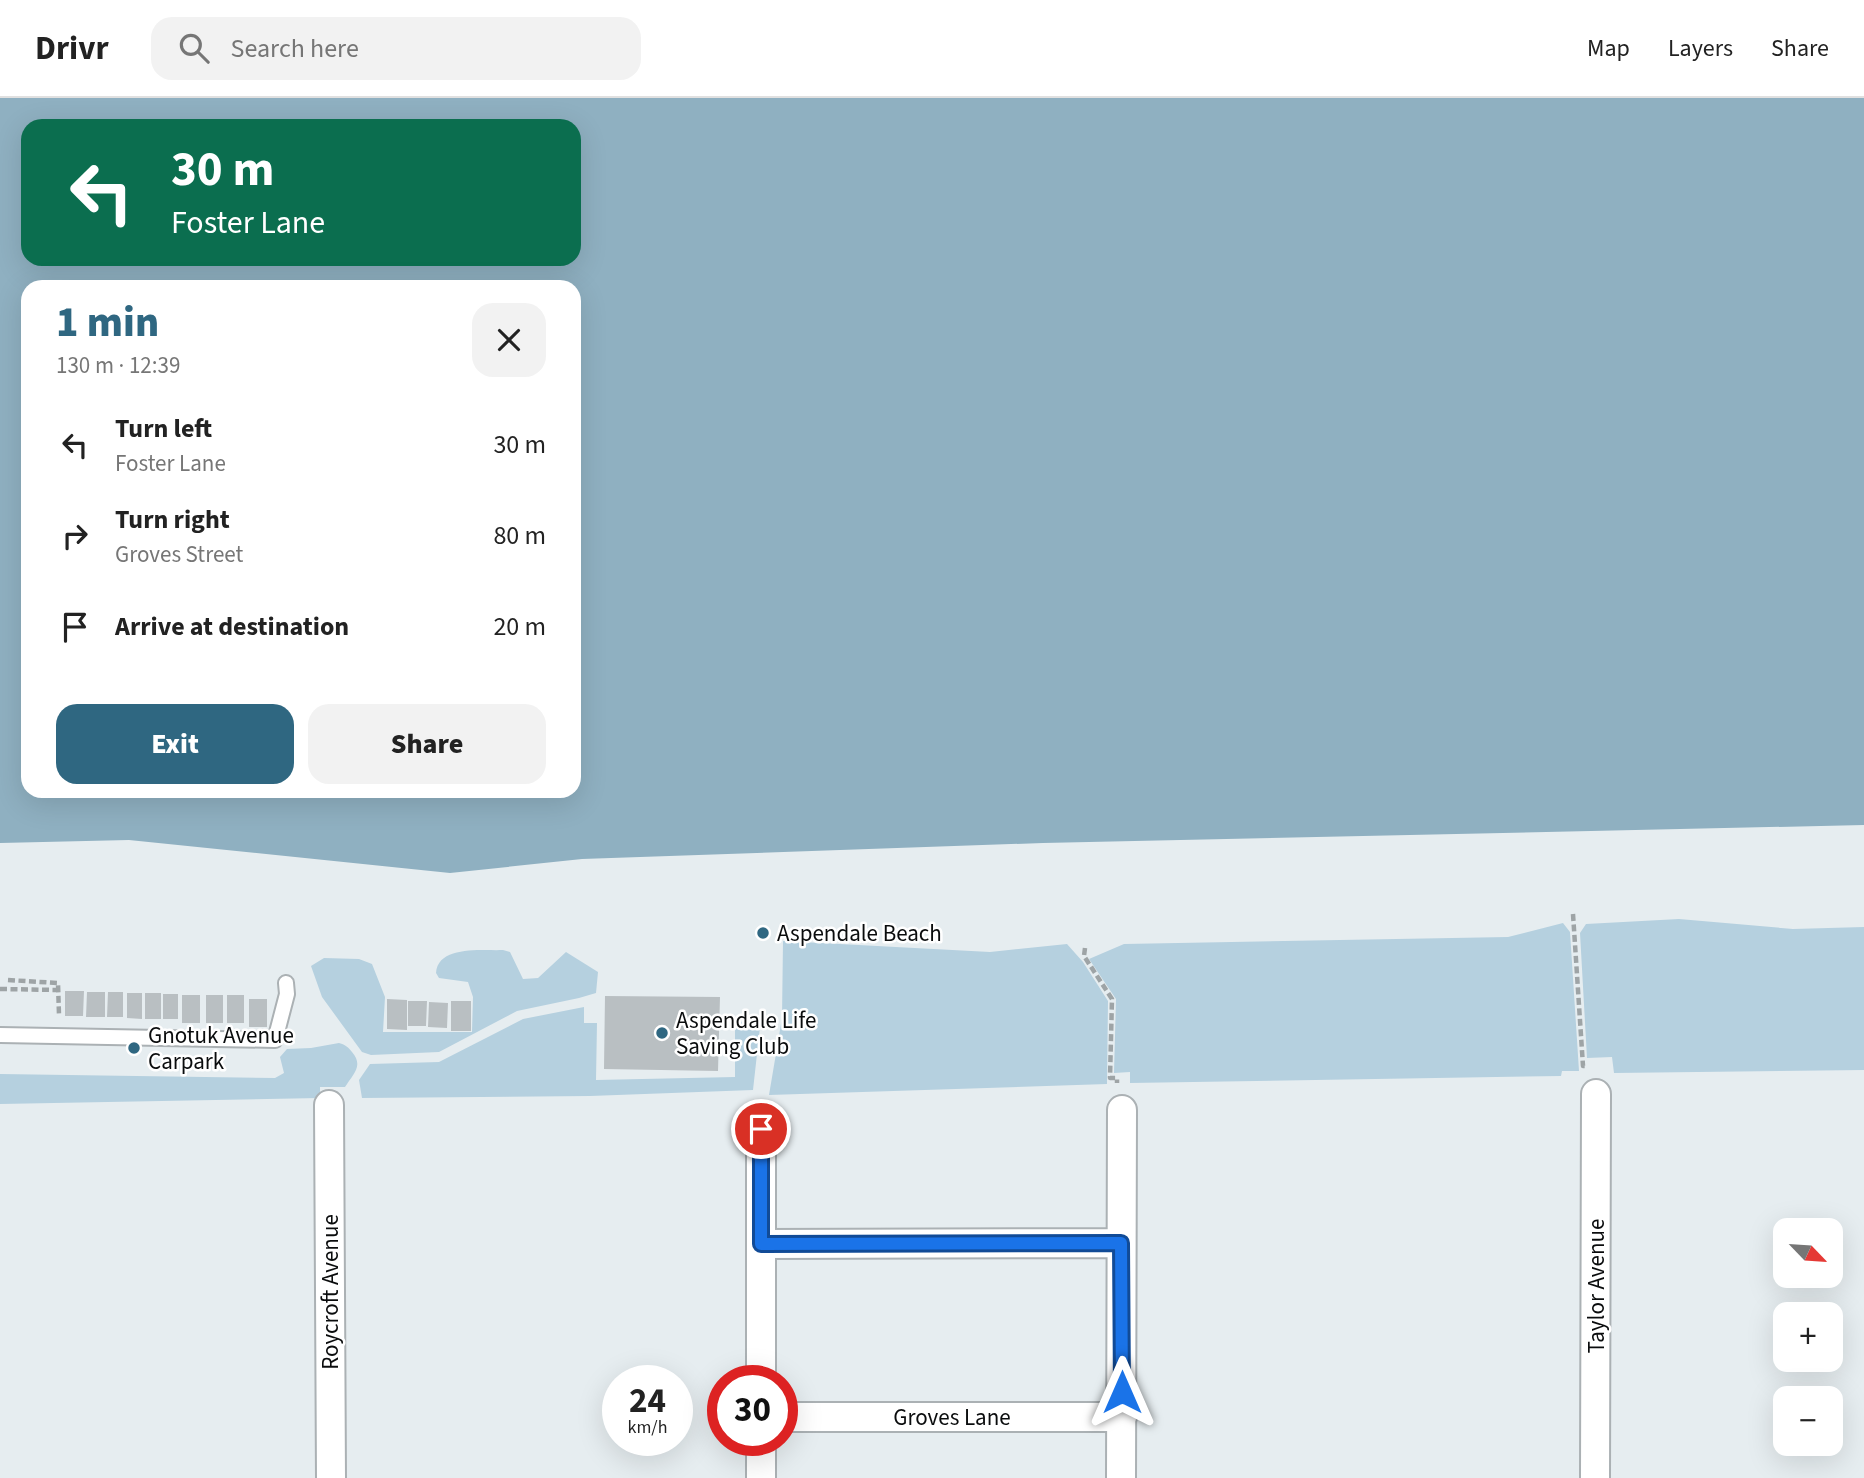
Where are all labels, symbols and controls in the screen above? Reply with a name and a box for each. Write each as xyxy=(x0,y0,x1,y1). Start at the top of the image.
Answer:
search box xyxy=(151,17,641,80)
text: Drivr xyxy=(35,25,109,72)
icon: search xyxy=(175,29,213,67)
text: Search here xyxy=(231,30,359,67)
text: Map xyxy=(1587,31,1630,66)
text: Layers xyxy=(1668,31,1733,66)
text: Share xyxy=(1771,31,1829,66)
text: 30 m xyxy=(171,135,275,205)
icon: left xyxy=(56,147,147,238)
text: Foster Lane xyxy=(171,200,325,246)
text: 1 min xyxy=(56,293,159,353)
button: close xyxy=(472,303,546,377)
text: 130 m · 12:39 xyxy=(56,349,180,382)
text: Turn left xyxy=(115,410,212,447)
icon: left xyxy=(56,426,94,464)
text: 30 m xyxy=(493,426,546,463)
text: Foster Lane xyxy=(115,447,226,480)
text: Turn right xyxy=(115,501,230,538)
icon: right xyxy=(56,517,94,555)
text: 80 m xyxy=(493,517,546,554)
text: Groves Street xyxy=(115,538,243,571)
icon: arrive xyxy=(56,608,94,646)
text: Arrive at destination xyxy=(115,608,349,645)
text: 20 m xyxy=(493,608,546,645)
button: Exit xyxy=(56,704,294,784)
button: Share xyxy=(308,704,546,784)
place label: Aspendale Beach xyxy=(777,917,942,950)
marker: Aspendale Beach xyxy=(755,925,771,941)
place label: Aspendale Life Saving Club xyxy=(676,1004,816,1063)
place label: Gnotuk Avenue Carpark xyxy=(148,1019,294,1078)
marker: Aspendale Life Saving Club xyxy=(654,1025,670,1041)
marker: Gnotuk Avenue Carpark xyxy=(126,1040,142,1056)
pin xyxy=(731,1099,791,1159)
icon: arrive xyxy=(742,1110,780,1148)
street label: Roycroft Avenue xyxy=(314,1214,347,1370)
north arrow xyxy=(1773,1218,1843,1288)
map controls xyxy=(1773,1218,1843,1456)
street label: Taylor Avenue xyxy=(1580,1219,1613,1353)
button: + xyxy=(1773,1302,1843,1372)
position arrow xyxy=(1085,1355,1159,1429)
speed limit sign: 30 xyxy=(707,1365,798,1456)
text: 24 xyxy=(629,1376,666,1426)
button: − xyxy=(1773,1386,1843,1456)
street label: Groves Lane xyxy=(893,1401,1011,1434)
text: km/h xyxy=(628,1415,667,1440)

